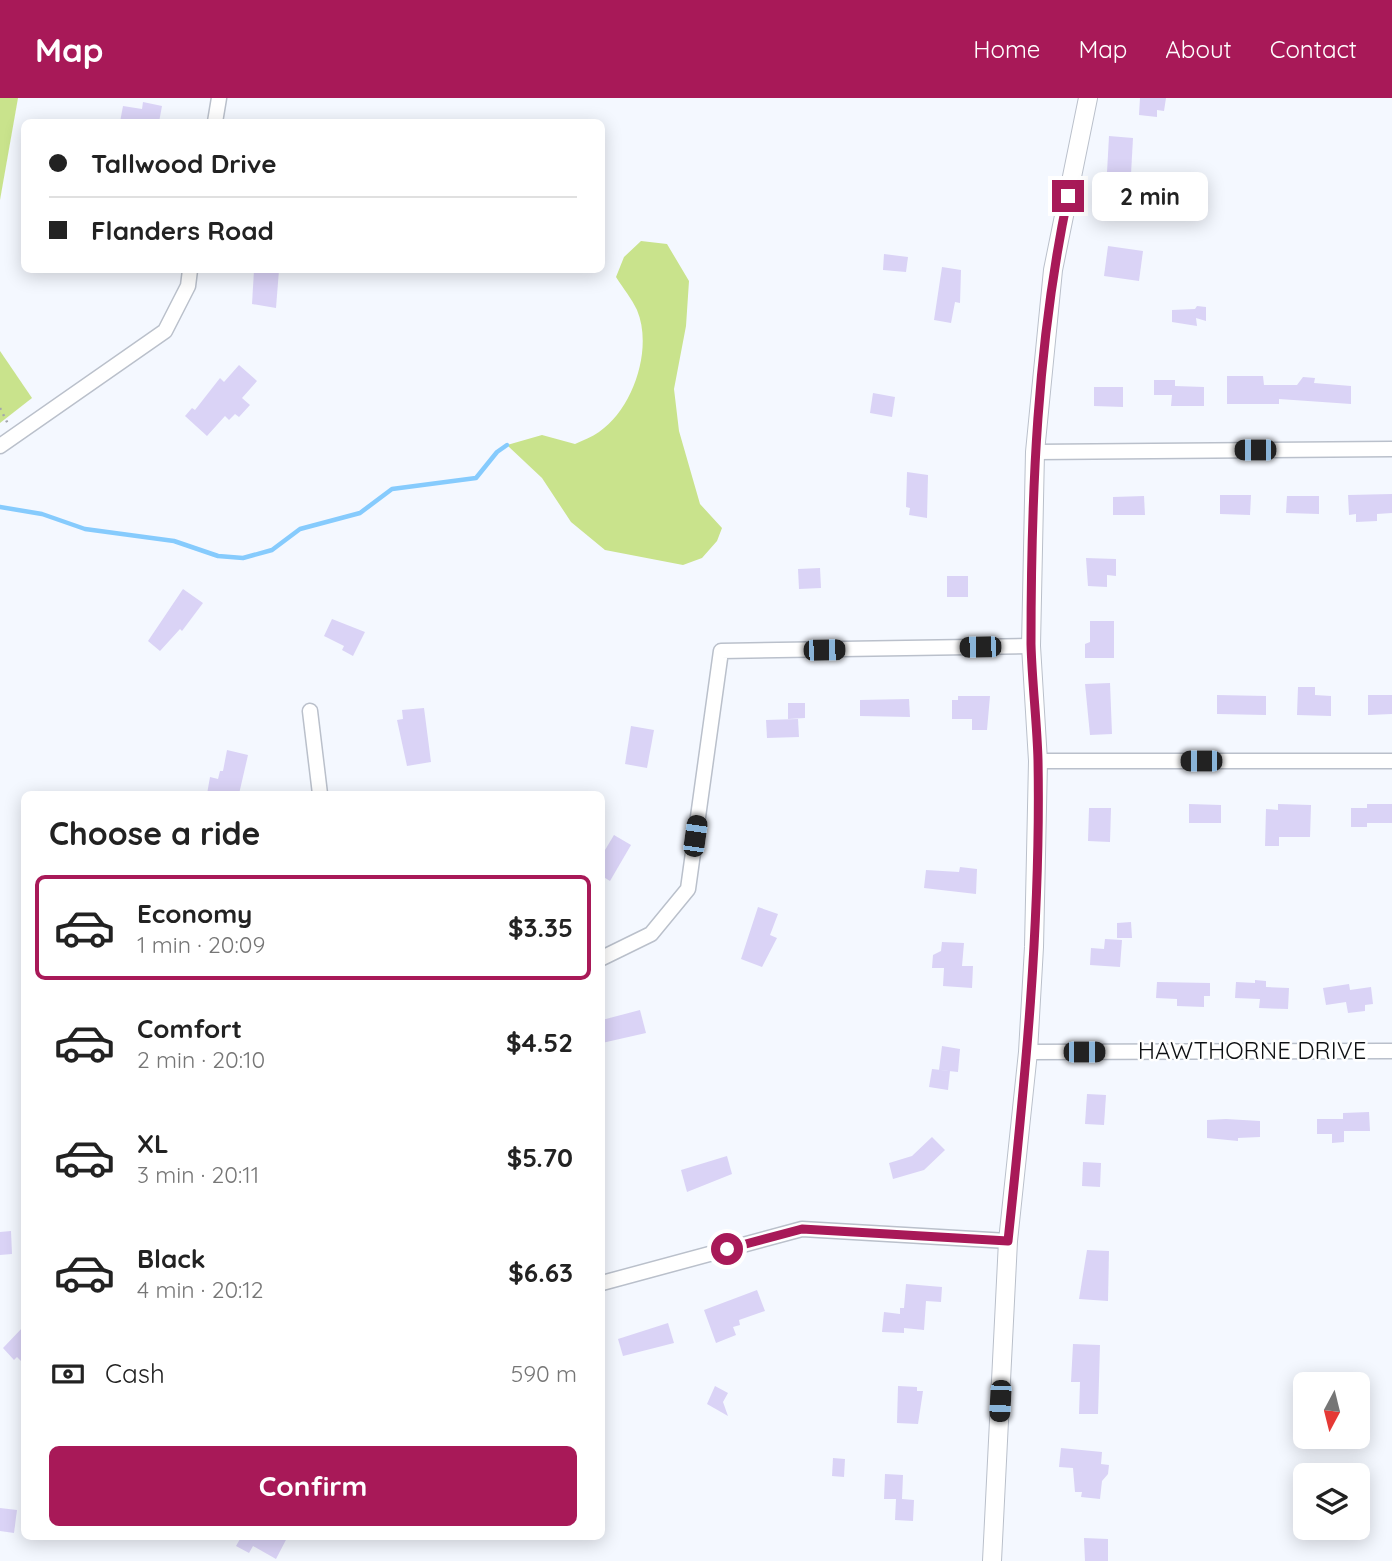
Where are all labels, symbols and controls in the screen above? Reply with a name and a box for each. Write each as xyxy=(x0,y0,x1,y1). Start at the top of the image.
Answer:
text: Map xyxy=(35,29,103,70)
text: Home xyxy=(973,34,1040,64)
text: Map xyxy=(1078,34,1127,64)
text: About xyxy=(1165,34,1232,64)
text: Contact xyxy=(1270,34,1357,64)
text: Tallwood Drive xyxy=(91,147,277,180)
callout: 2 min xyxy=(1092,172,1208,220)
route end xyxy=(1052,180,1084,212)
text: 2 min xyxy=(1120,182,1180,211)
text: Flanders Road xyxy=(91,214,274,247)
car xyxy=(1235,440,1277,461)
car xyxy=(959,636,1002,658)
car xyxy=(803,639,846,661)
car xyxy=(1181,751,1223,772)
text: Choose a ride xyxy=(49,813,261,853)
car xyxy=(682,814,709,858)
icon: car xyxy=(53,896,116,959)
text: Economy xyxy=(137,897,252,930)
text: $3.35 xyxy=(508,911,573,944)
text: 1 min · 20:09 xyxy=(137,930,265,959)
icon: car xyxy=(53,1011,116,1074)
text: Comfort xyxy=(137,1012,242,1045)
text: $4.52 xyxy=(506,1026,573,1059)
street label: HAWTHORNE DRIVE xyxy=(1138,1035,1366,1065)
car xyxy=(1064,1042,1106,1063)
text: 2 min · 20:10 xyxy=(137,1045,265,1074)
icon: car xyxy=(53,1126,116,1189)
text: XL xyxy=(137,1127,169,1160)
text: $5.70 xyxy=(507,1141,573,1174)
text: 3 min · 20:11 xyxy=(137,1160,259,1189)
route start xyxy=(711,1233,743,1265)
icon: car xyxy=(53,1241,116,1304)
text: Black xyxy=(137,1242,206,1275)
text: $6.63 xyxy=(508,1256,573,1289)
text: 4 min · 20:12 xyxy=(137,1275,264,1304)
icon: cash xyxy=(49,1355,87,1393)
text: Cash xyxy=(105,1357,165,1390)
text: 590 m xyxy=(511,1359,577,1388)
north arrow xyxy=(1293,1372,1370,1449)
map controls xyxy=(1293,1372,1370,1540)
car xyxy=(989,1379,1012,1423)
button: Confirm xyxy=(49,1446,577,1526)
button: layers xyxy=(1293,1463,1370,1540)

